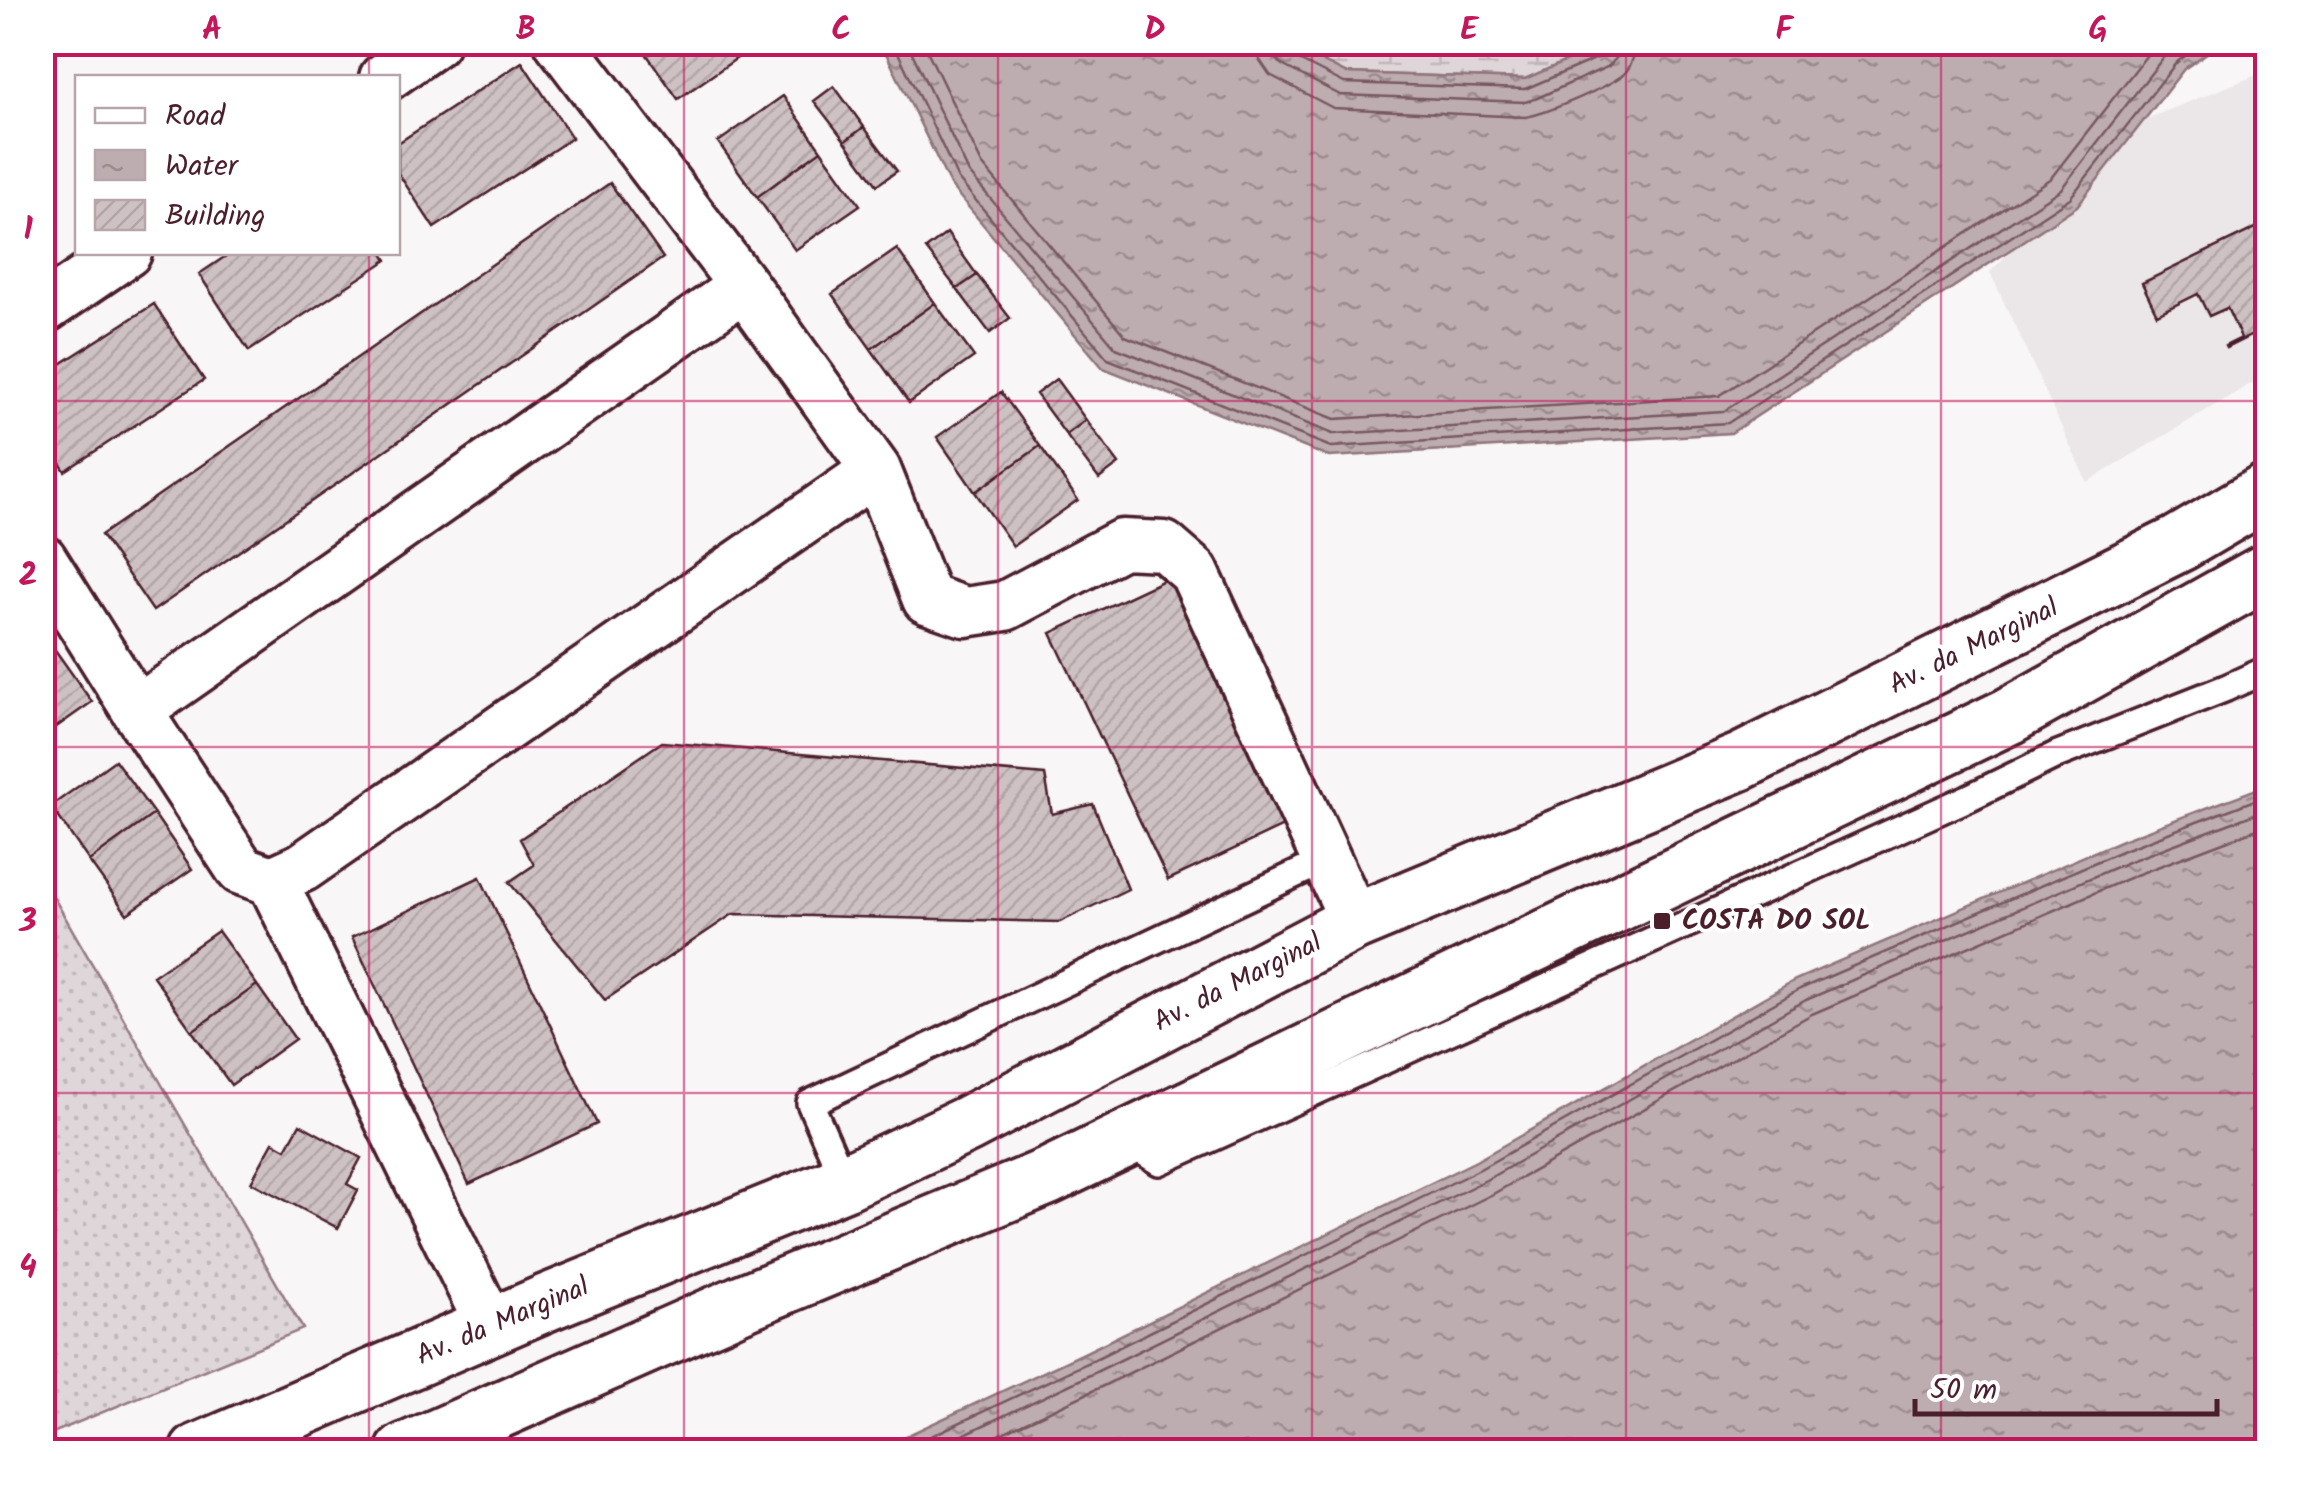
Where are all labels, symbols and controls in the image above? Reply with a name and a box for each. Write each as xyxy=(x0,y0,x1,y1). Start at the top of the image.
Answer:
text: A xyxy=(202,5,222,56)
text: B xyxy=(516,5,536,56)
text: C xyxy=(831,5,851,56)
text: D xyxy=(1144,5,1166,56)
text: E xyxy=(1460,5,1479,56)
text: F xyxy=(1775,5,1794,56)
text: G xyxy=(2088,5,2108,56)
legend xyxy=(75,75,400,255)
text: Road xyxy=(165,93,226,141)
text: Water xyxy=(165,143,240,191)
text: Building xyxy=(165,193,265,241)
text: 1 xyxy=(23,205,33,256)
text: 2 xyxy=(19,551,37,602)
street label: Av. da Marginal xyxy=(1881,586,2067,708)
text: 3 xyxy=(18,897,37,948)
place label: COSTA DO SOL xyxy=(1682,899,1871,944)
marker: COSTA DO SOL xyxy=(1651,910,1673,932)
street label: Av. da Marginal xyxy=(1146,921,1330,1045)
text: 4 xyxy=(19,1243,37,1294)
street label: Av. da Marginal xyxy=(409,1265,597,1379)
scale bar xyxy=(1915,1354,2218,1416)
text: 50 m xyxy=(1930,1367,1997,1415)

